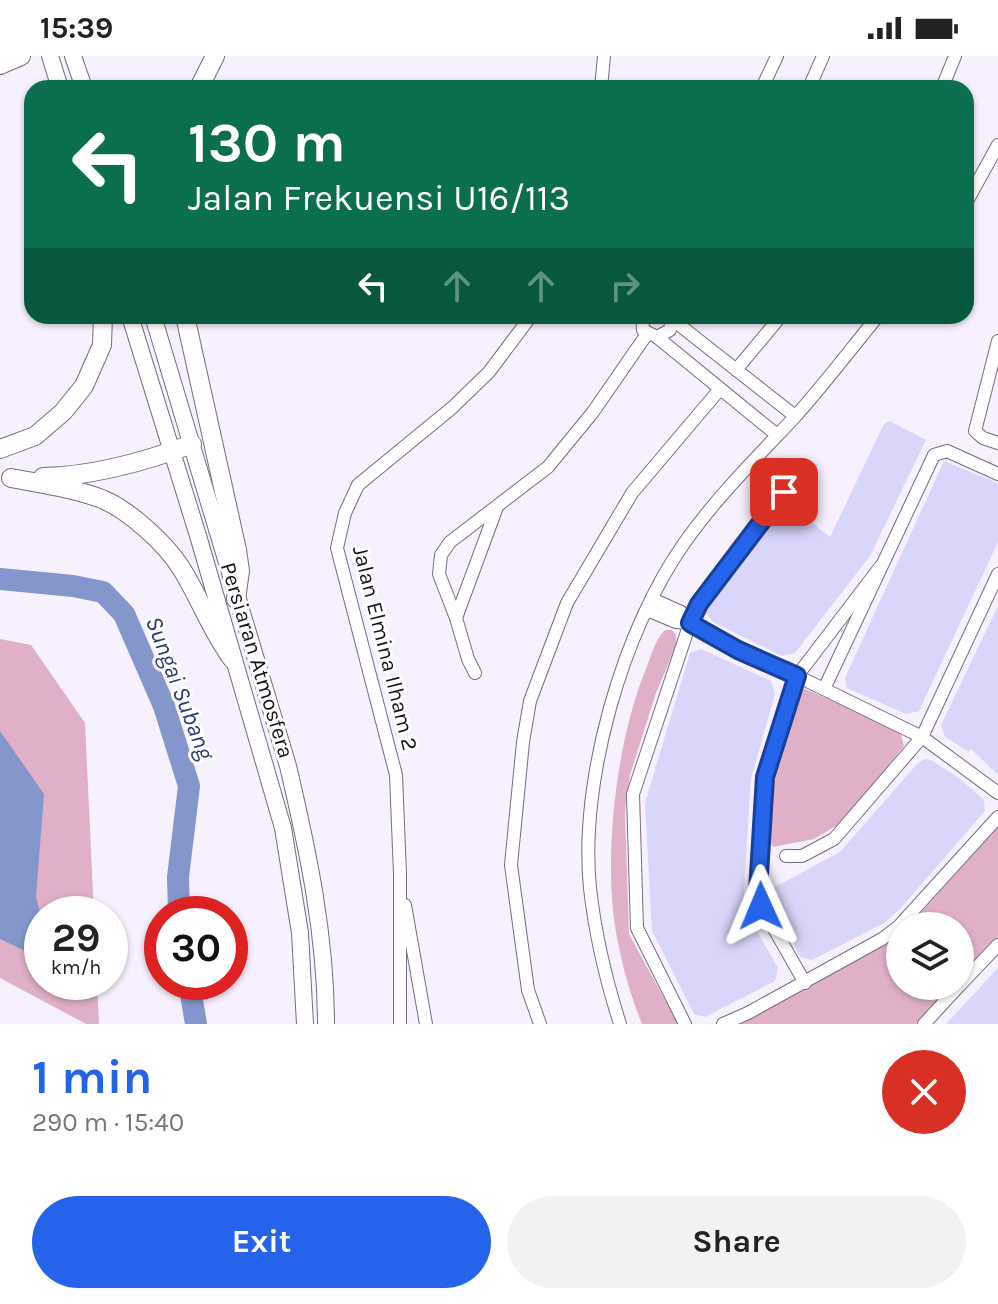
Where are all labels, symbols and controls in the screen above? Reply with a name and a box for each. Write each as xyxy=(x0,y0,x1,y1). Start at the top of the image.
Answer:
text: 15:39 xyxy=(40,10,113,46)
text: 130 m xyxy=(188,110,346,175)
icon: left xyxy=(56,112,160,216)
text: Jalan Frekuensi U16/113 xyxy=(188,177,570,219)
icon: left xyxy=(351,264,395,308)
icon: ahead xyxy=(435,264,479,308)
icon: ahead xyxy=(519,264,563,308)
icon: right xyxy=(603,264,647,308)
pin xyxy=(750,458,818,526)
icon: arrive xyxy=(762,470,806,514)
street label: Jalan Elmina Ilham 2 xyxy=(347,543,423,753)
street label: Persiaran Atmosfera xyxy=(215,559,299,761)
water label: Sungai Subang xyxy=(140,612,220,764)
position arrow xyxy=(719,864,803,948)
speed limit sign: 30 xyxy=(144,896,248,1000)
map controls xyxy=(886,912,974,1000)
button: layers xyxy=(886,912,974,1000)
text: 29 xyxy=(52,914,100,961)
text: km/h xyxy=(51,956,101,979)
text: 1 min xyxy=(32,1049,152,1105)
button: close xyxy=(882,1050,966,1134)
text: 290 m · 15:40 xyxy=(32,1107,184,1138)
button: Exit xyxy=(32,1196,491,1288)
button: Share xyxy=(507,1196,966,1288)

